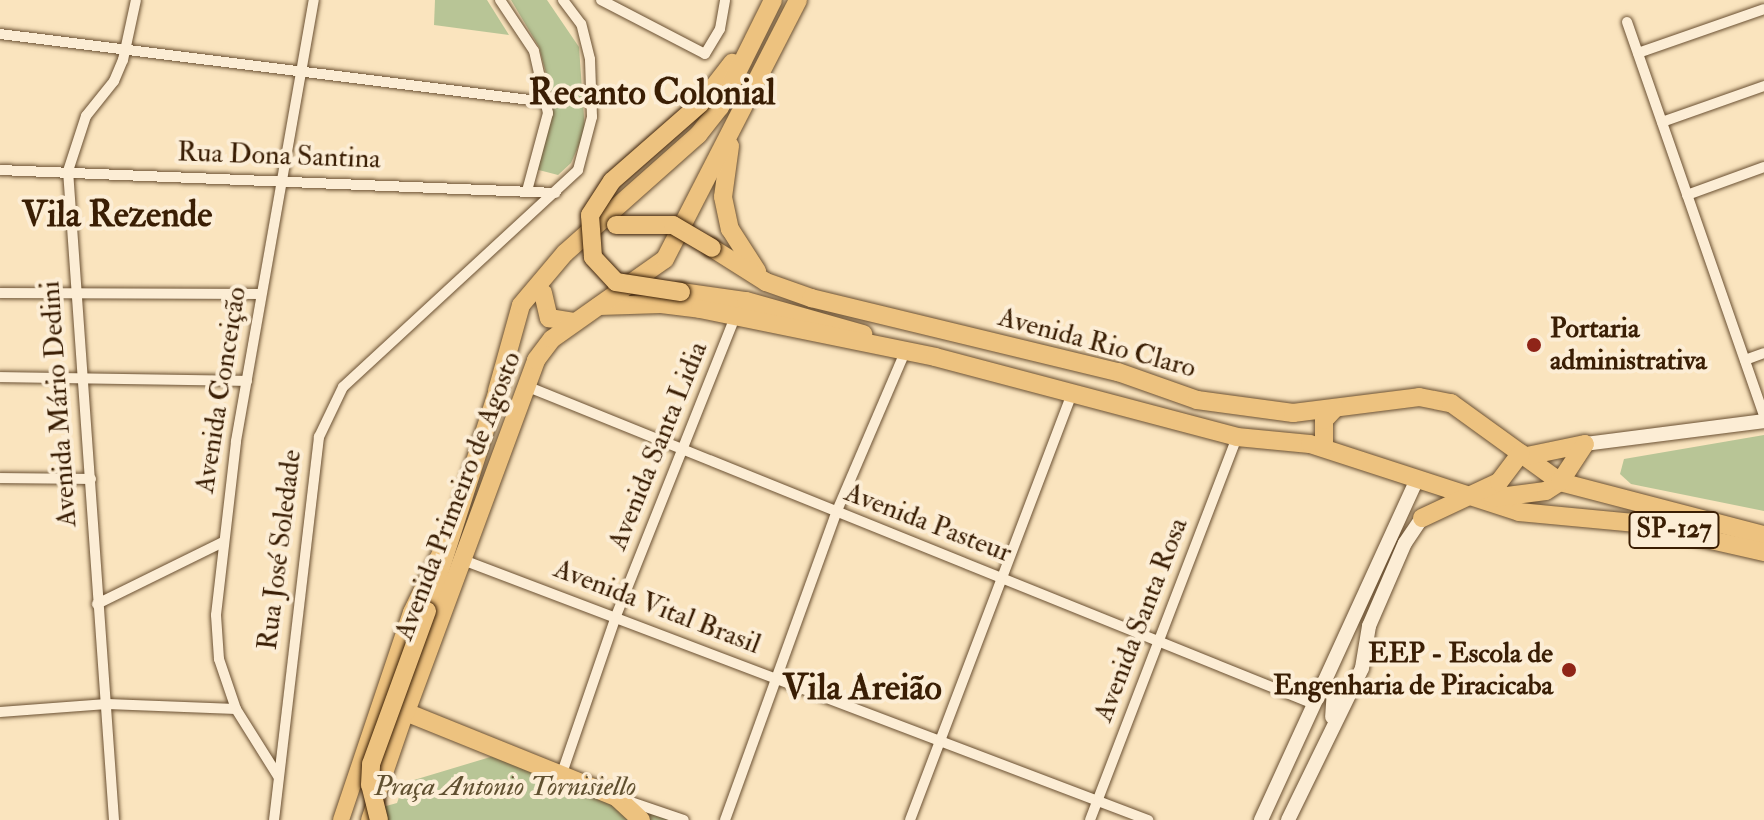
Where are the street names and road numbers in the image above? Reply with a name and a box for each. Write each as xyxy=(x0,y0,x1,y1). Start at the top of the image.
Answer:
street label: Rua Dona Santina xyxy=(177,136,381,176)
street label: Avenida Mário Dedini xyxy=(34,280,84,528)
street label: Avenida Conceição xyxy=(188,284,254,496)
street label: Avenida Rio Claro xyxy=(994,300,1200,386)
street label: Avenida Santa Lidia xyxy=(601,337,715,555)
street label: Avenida Primeiro de Agosto xyxy=(387,347,529,645)
street label: Rua José Soledade xyxy=(251,448,309,652)
street label: Avenida Pasteur xyxy=(840,476,1016,570)
road number: SP-127 xyxy=(1628,508,1720,552)
street label: Avenida Santa Rosa xyxy=(1087,513,1195,727)
street label: Avenida Vital Brasil xyxy=(549,552,765,662)

